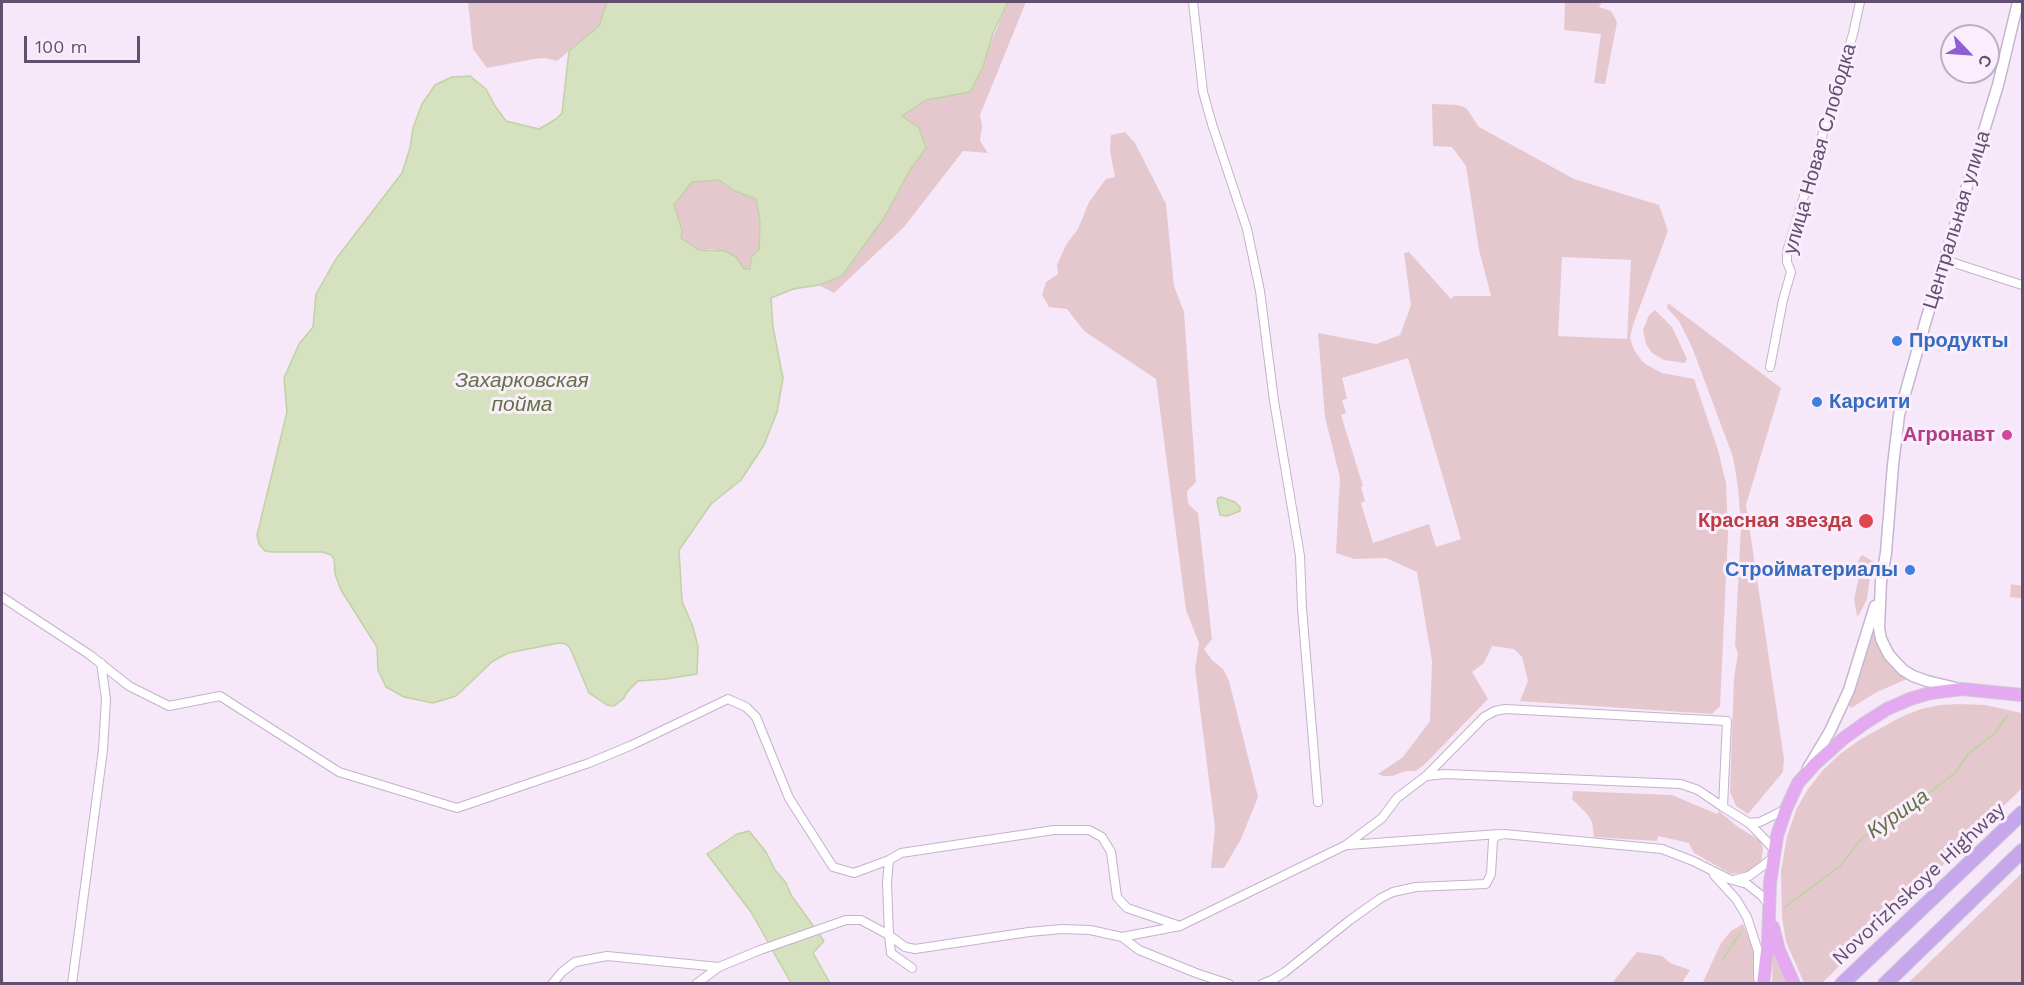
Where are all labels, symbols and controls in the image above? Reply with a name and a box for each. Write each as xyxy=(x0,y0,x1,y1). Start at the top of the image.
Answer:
scale bar xyxy=(27,24,142,62)
north arrow xyxy=(1940,24,2000,84)
text: 100 m xyxy=(35,36,88,57)
street label: улица Новая Слободка xyxy=(1778,41,1862,257)
text: С xyxy=(1974,52,1996,70)
street label: Центральная улица xyxy=(1918,128,1996,312)
place label: Продукты xyxy=(1909,329,2008,353)
marker: Продукты xyxy=(1890,334,1904,348)
water label: Захарковская пойма xyxy=(455,368,589,418)
place label: Карсити xyxy=(1829,390,1910,414)
marker: Карсити xyxy=(1810,395,1824,409)
place label: Агронавт xyxy=(1903,423,1995,447)
marker: Агронавт xyxy=(2000,428,2014,442)
place label: Красная звезда xyxy=(1698,509,1852,533)
marker: Красная звезда xyxy=(1857,512,1875,530)
place label: Стройматериалы xyxy=(1725,558,1898,582)
marker: Стройматериалы xyxy=(1903,563,1917,577)
water label: Курица xyxy=(1862,784,1934,844)
street label: Novorizhskoye Highway xyxy=(1828,798,2010,970)

